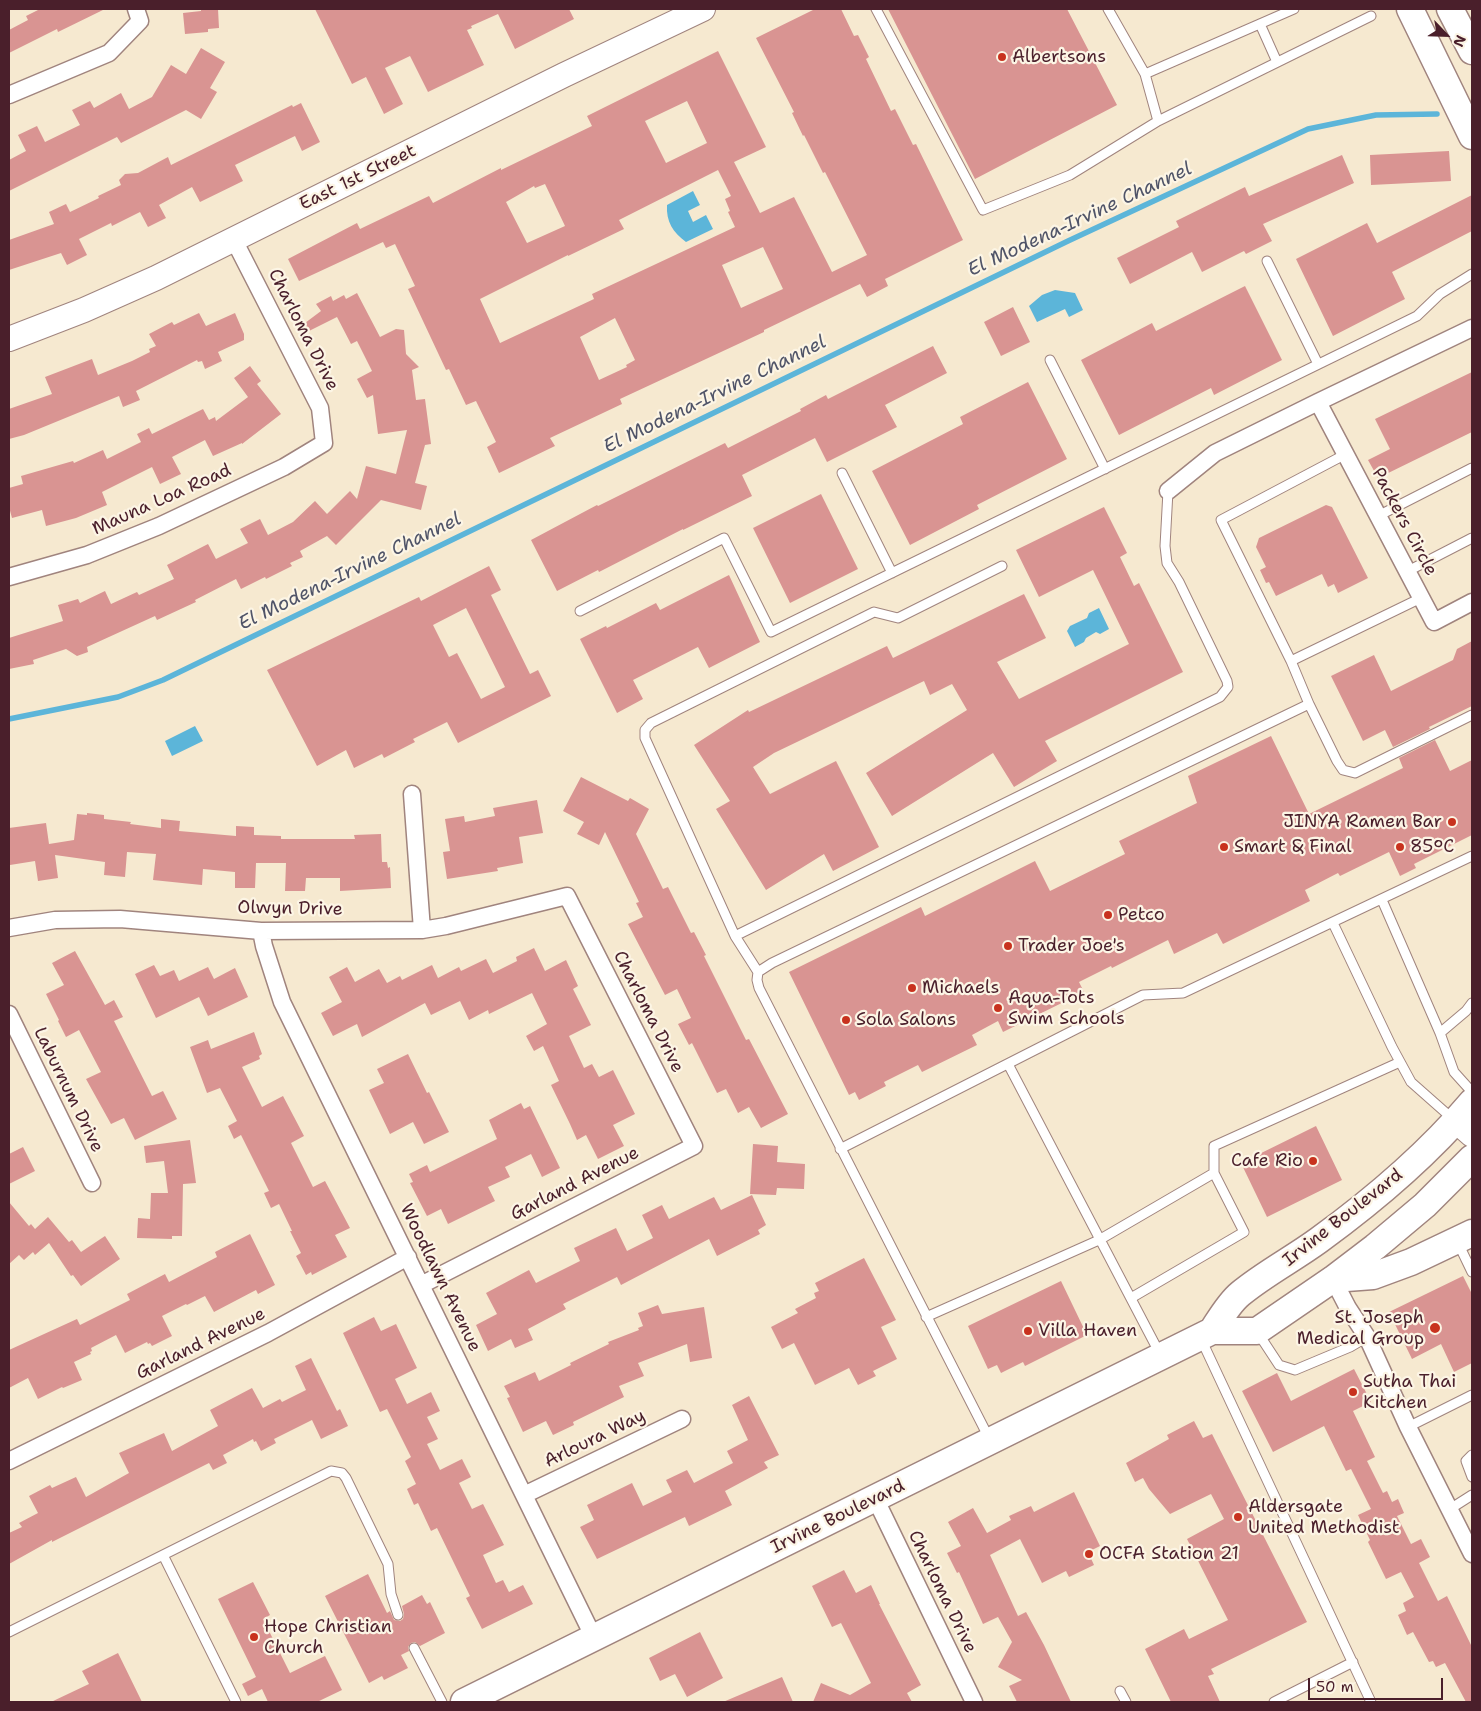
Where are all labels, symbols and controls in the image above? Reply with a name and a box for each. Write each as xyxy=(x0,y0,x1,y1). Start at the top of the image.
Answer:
north arrow xyxy=(1421,10,1471,60)
text: N xyxy=(1449,32,1470,50)
place label: Albertsons xyxy=(1012,46,1106,68)
marker: Albertsons xyxy=(996,51,1008,63)
street label: East 1st Street xyxy=(296,140,420,216)
water label: El Modena-Irvine Channel xyxy=(964,158,1196,282)
street label: Charloma Drive xyxy=(263,266,343,394)
water label: El Modena-Irvine Channel xyxy=(600,331,830,459)
street label: Mauna Loa Road xyxy=(89,460,235,540)
street label: Packers Circle xyxy=(1367,464,1441,580)
water label: El Modena-Irvine Channel xyxy=(235,508,465,636)
place label: JINYA Ramen Bar xyxy=(1283,811,1442,833)
marker: JINYA Ramen Bar xyxy=(1446,816,1458,828)
place label: Smart & Final xyxy=(1234,836,1352,858)
place label: 85°C xyxy=(1410,836,1454,858)
marker: Smart & Final xyxy=(1218,841,1230,853)
marker: 85°C xyxy=(1394,841,1406,853)
street label: Olwyn Drive xyxy=(237,897,343,921)
place label: Petco xyxy=(1118,904,1165,926)
marker: Petco xyxy=(1102,909,1114,921)
place label: Trader Joe's xyxy=(1018,935,1125,957)
marker: Trader Joe's xyxy=(1002,940,1014,952)
street label: Charloma Drive xyxy=(608,948,688,1076)
place label: Michaels xyxy=(922,977,999,999)
marker: Michaels xyxy=(906,982,918,994)
place label: Aqua-Tots Swim Schools xyxy=(1008,987,1125,1030)
marker: Aqua-Tots Swim Schools xyxy=(992,1002,1004,1014)
place label: Sola Salons xyxy=(856,1009,956,1031)
marker: Sola Salons xyxy=(840,1014,852,1026)
street label: Laburnum Drive xyxy=(28,1024,108,1156)
street label: Garland Avenue xyxy=(507,1142,643,1226)
place label: Cafe Rio xyxy=(1231,1150,1303,1172)
marker: Cafe Rio xyxy=(1307,1155,1319,1167)
street label: Irvine Boulevard xyxy=(1279,1165,1407,1271)
street label: Woodlawn Avenue xyxy=(395,1200,485,1356)
street label: Garland Avenue xyxy=(133,1303,269,1385)
place label: St. Joseph Medical Group xyxy=(1297,1307,1424,1350)
place label: Villa Haven xyxy=(1038,1320,1137,1342)
marker: St. Joseph Medical Group xyxy=(1428,1321,1442,1335)
marker: Villa Haven xyxy=(1022,1325,1034,1337)
place label: Sutha Thai Kitchen xyxy=(1363,1371,1456,1414)
marker: Sutha Thai Kitchen xyxy=(1347,1386,1359,1398)
street label: Arloura Way xyxy=(541,1405,649,1473)
street label: Irvine Boulevard xyxy=(768,1475,908,1559)
place label: Aldersgate United Methodist xyxy=(1248,1496,1400,1538)
marker: Aldersgate United Methodist xyxy=(1232,1511,1244,1523)
street label: Charloma Drive xyxy=(903,1527,981,1657)
place label: OCFA Station 21 xyxy=(1099,1543,1239,1565)
marker: OCFA Station 21 xyxy=(1083,1548,1095,1560)
place label: Hope Christian Church xyxy=(264,1616,392,1658)
marker: Hope Christian Church xyxy=(248,1631,260,1643)
scale bar xyxy=(1311,1668,1446,1700)
text: 50 m xyxy=(1316,1677,1354,1697)

